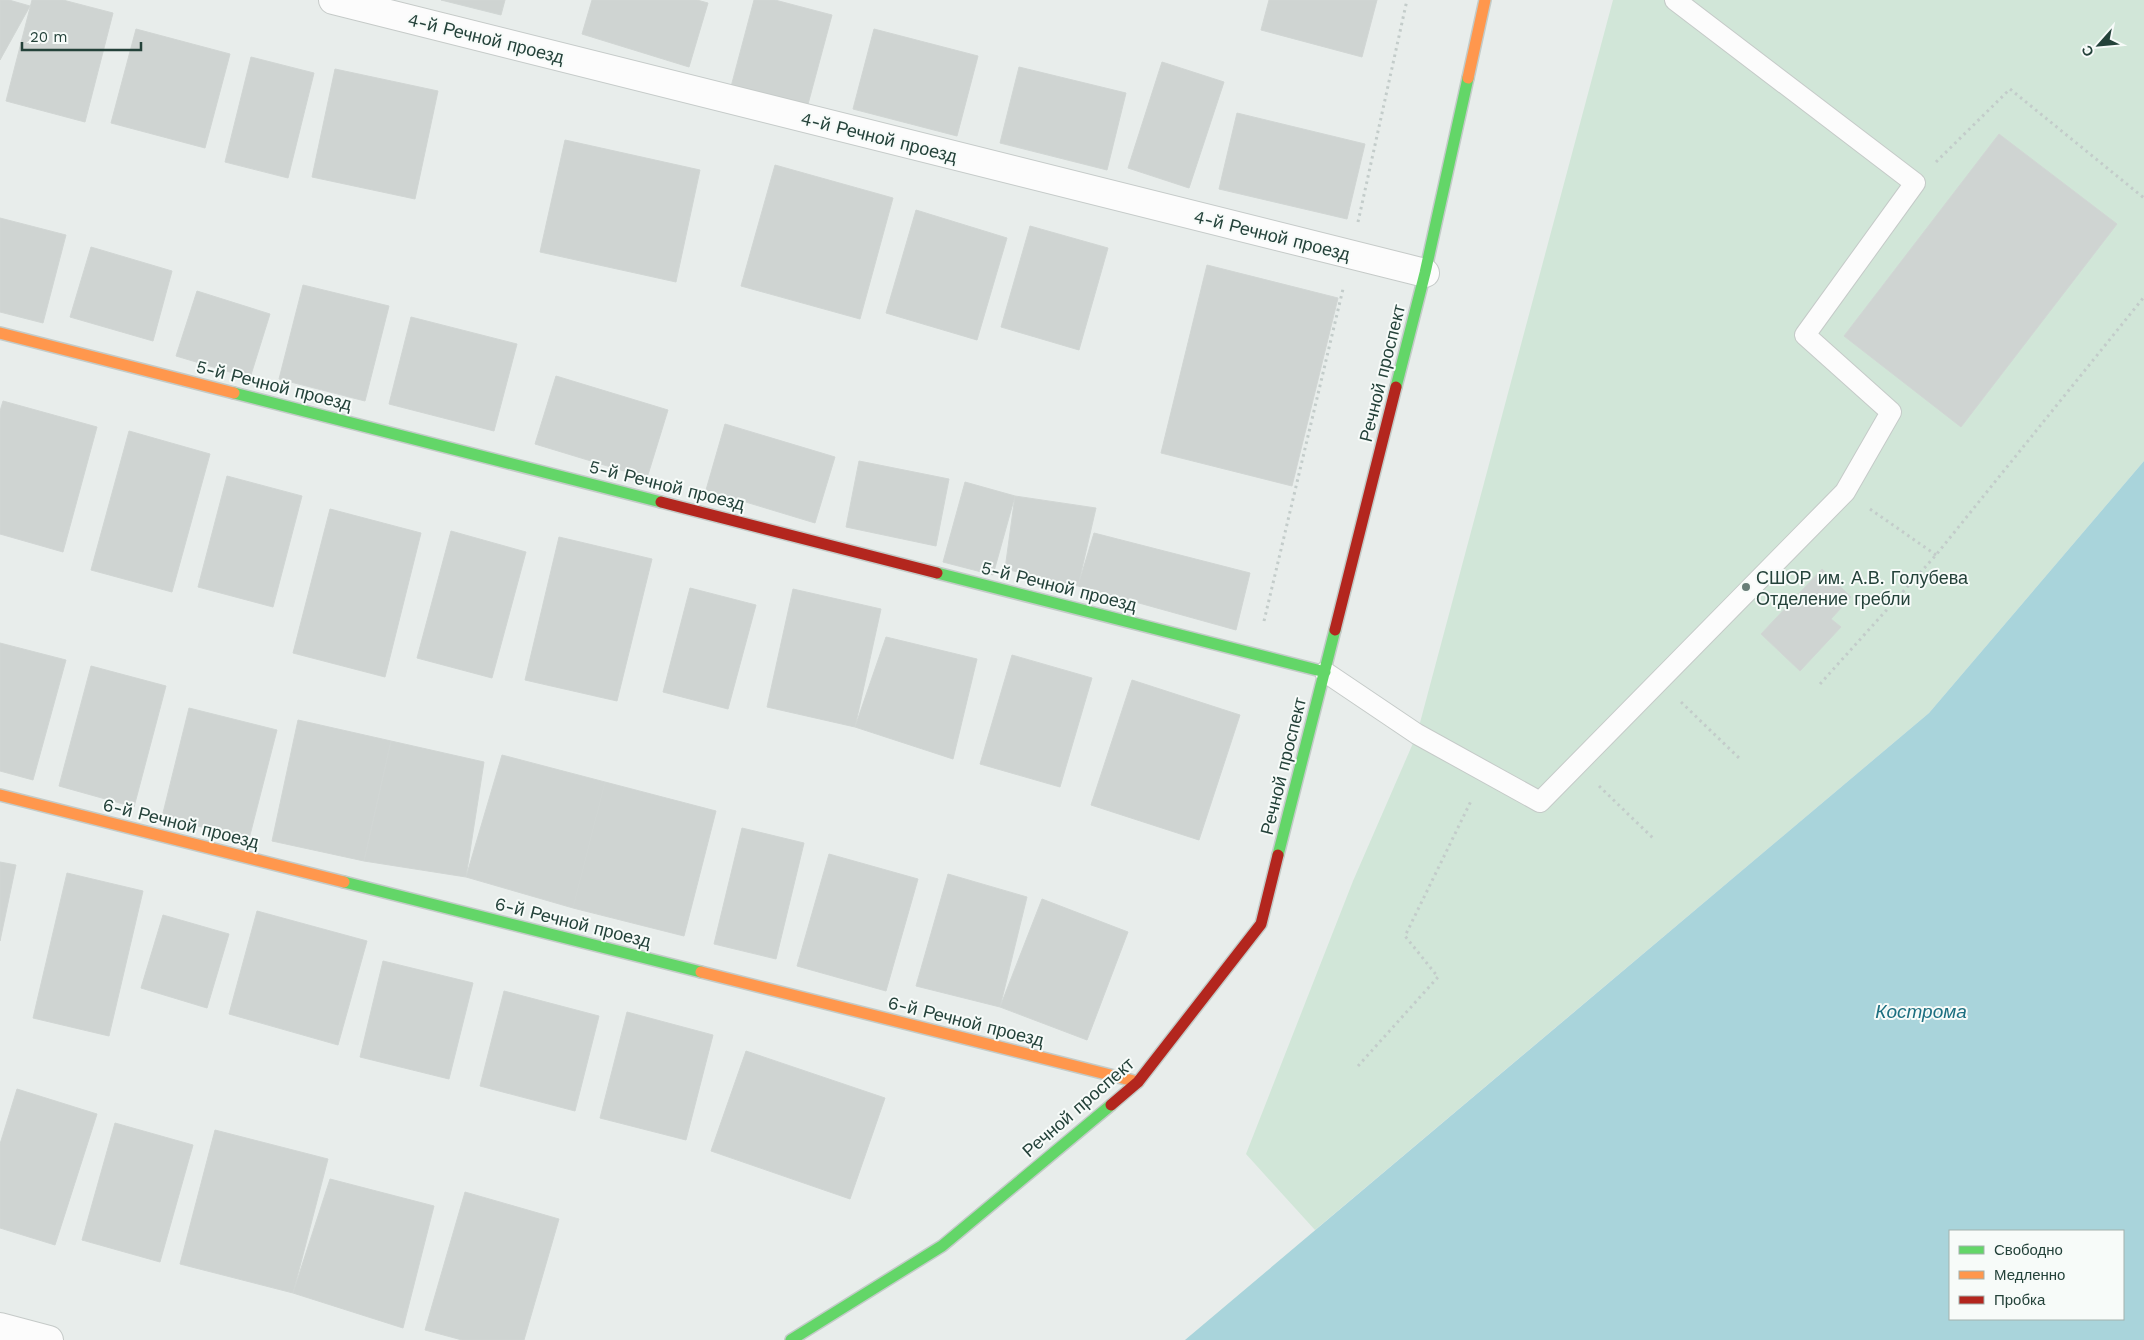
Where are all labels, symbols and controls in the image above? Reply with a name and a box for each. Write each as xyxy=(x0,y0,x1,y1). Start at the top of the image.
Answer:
street label: 4-й Речной проезд xyxy=(406,8,567,68)
scale bar xyxy=(22,20,141,52)
north arrow xyxy=(2074,20,2124,70)
text: 20 m xyxy=(30,28,68,46)
text: С xyxy=(2078,43,2097,59)
street label: 4-й Речной проезд xyxy=(799,107,960,167)
street label: 4-й Речной проезд xyxy=(1192,205,1353,265)
street label: Речной проспект xyxy=(1355,302,1409,444)
street label: 5-й Речной проезд xyxy=(194,355,355,415)
street label: 5-й Речной проезд xyxy=(587,455,748,515)
street label: 5-й Речной проезд xyxy=(979,556,1140,616)
place label: СШОР им. А.В. Голубева Отделение гребли xyxy=(1756,567,1969,609)
marker: СШОР им. А.В. Голубева Отделение гребли xyxy=(1740,581,1752,593)
street label: Речной проспект xyxy=(1256,695,1310,837)
street label: 6-й Речной проезд xyxy=(101,793,262,853)
street label: 6-й Речной проезд xyxy=(493,892,654,952)
street label: 6-й Речной проезд xyxy=(886,991,1047,1051)
water label: Кострома xyxy=(1875,1000,1967,1023)
street label: Речной проспект xyxy=(1018,1053,1138,1161)
legend xyxy=(1949,1230,2124,1320)
text: Свободно xyxy=(1994,1241,2063,1259)
text: Медленно xyxy=(1994,1266,2065,1284)
text: Пробка xyxy=(1994,1291,2046,1309)

